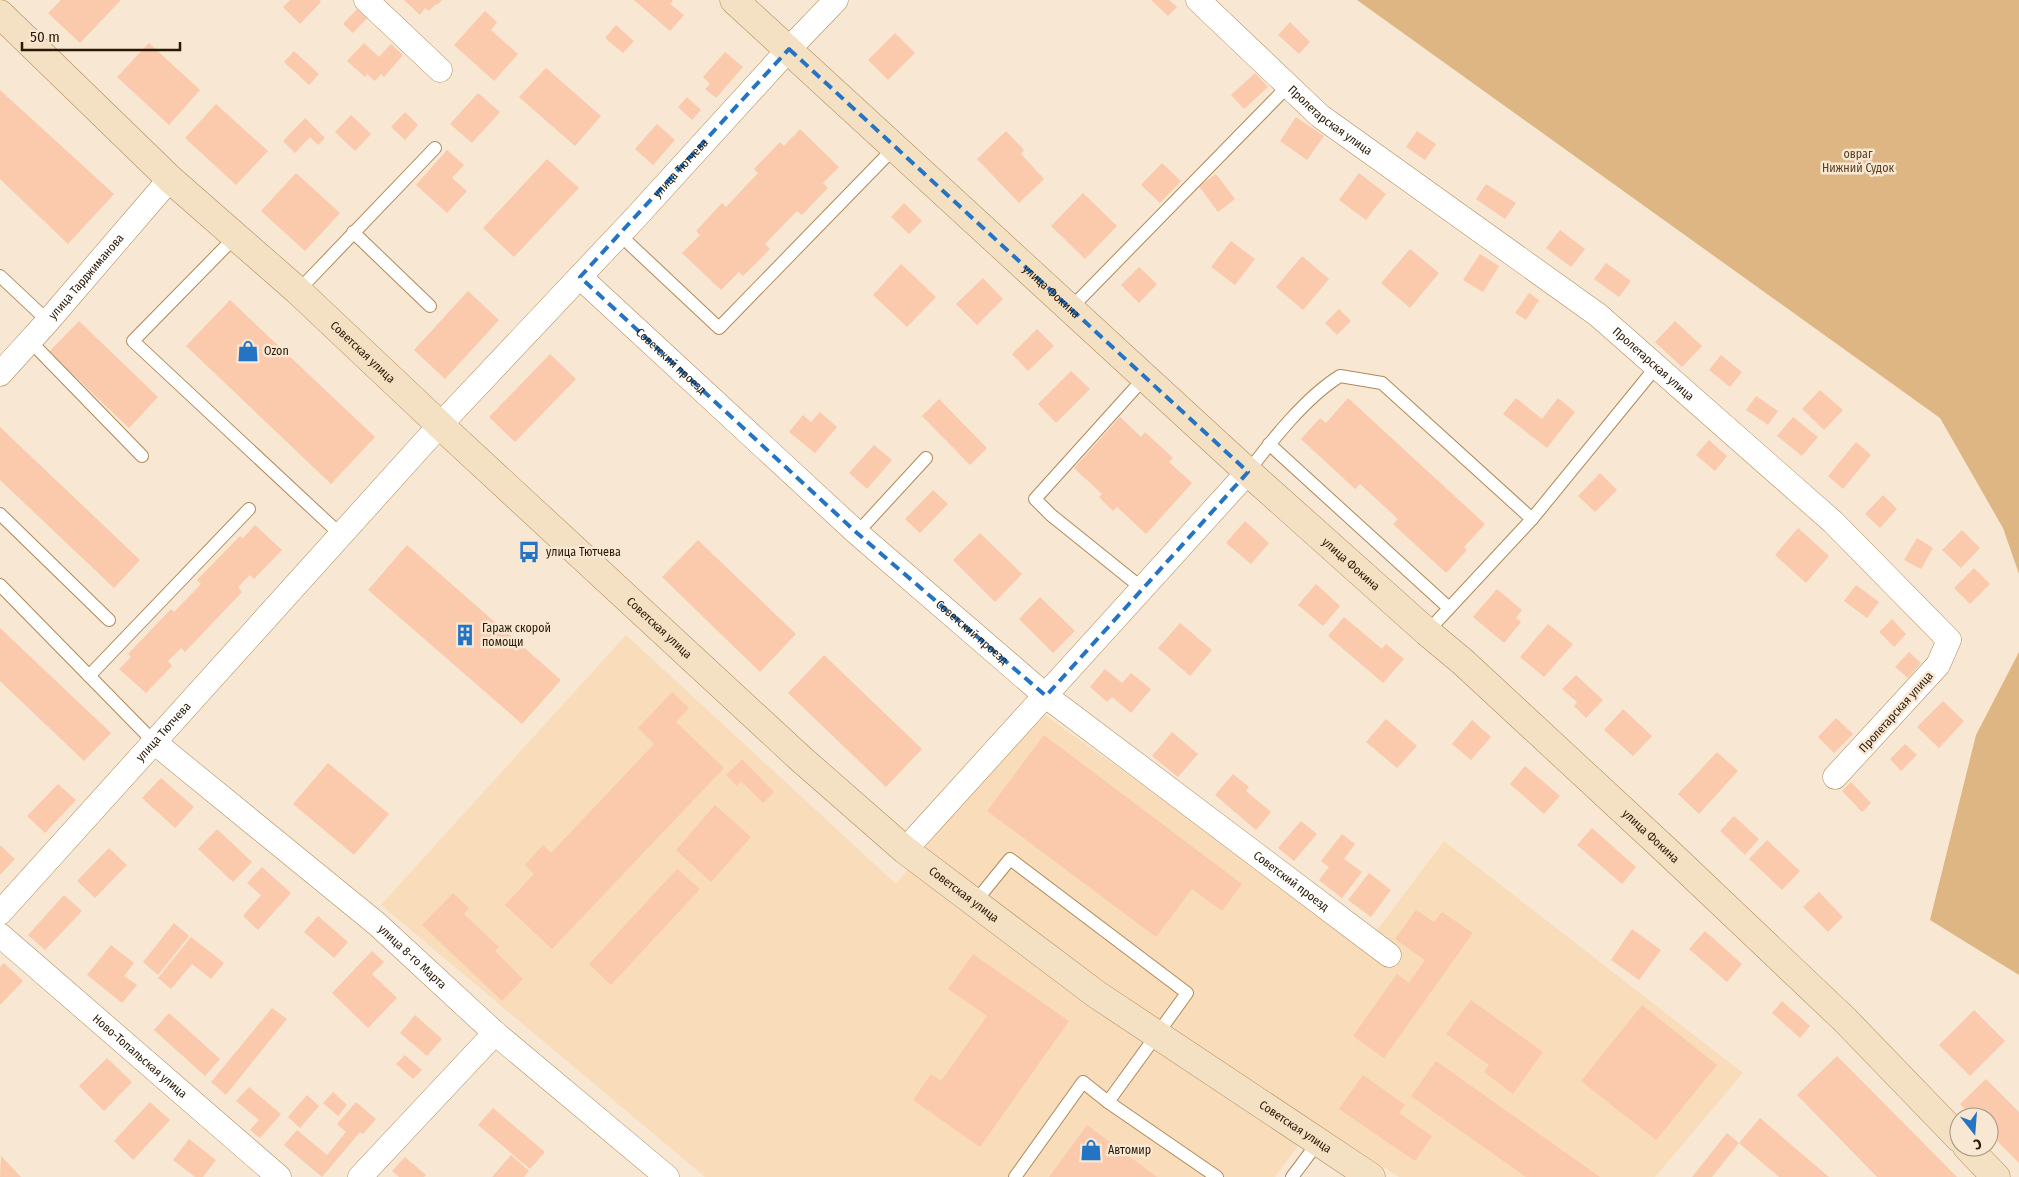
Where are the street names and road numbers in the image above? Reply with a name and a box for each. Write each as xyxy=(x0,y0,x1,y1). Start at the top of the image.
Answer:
street label: Пролетарская улица xyxy=(1285,83,1375,158)
street label: улица Тютчева xyxy=(650,136,711,201)
street label: улица Тарджиманова xyxy=(46,231,127,322)
street label: улица Фокина xyxy=(1020,262,1083,321)
street label: Советская улица xyxy=(327,318,398,386)
street label: Пролетарская улица xyxy=(1610,324,1697,403)
street label: Советский проезд xyxy=(633,325,709,397)
street label: улица Фокина xyxy=(1319,535,1383,594)
street label: Советская улица xyxy=(624,594,695,662)
street label: Советский проезд xyxy=(933,597,1011,667)
street label: Пролетарская улица xyxy=(1856,669,1936,755)
street label: улица Тютчева xyxy=(133,699,194,764)
street label: улица Фокина xyxy=(1620,806,1682,866)
street label: Советский проезд xyxy=(1251,848,1332,914)
street label: Советская улица xyxy=(926,864,1002,925)
street label: улица 8-го Марта xyxy=(375,922,449,992)
street label: Ново-Топальская улица xyxy=(90,1012,190,1101)
street label: Советская улица xyxy=(1257,1098,1334,1156)

